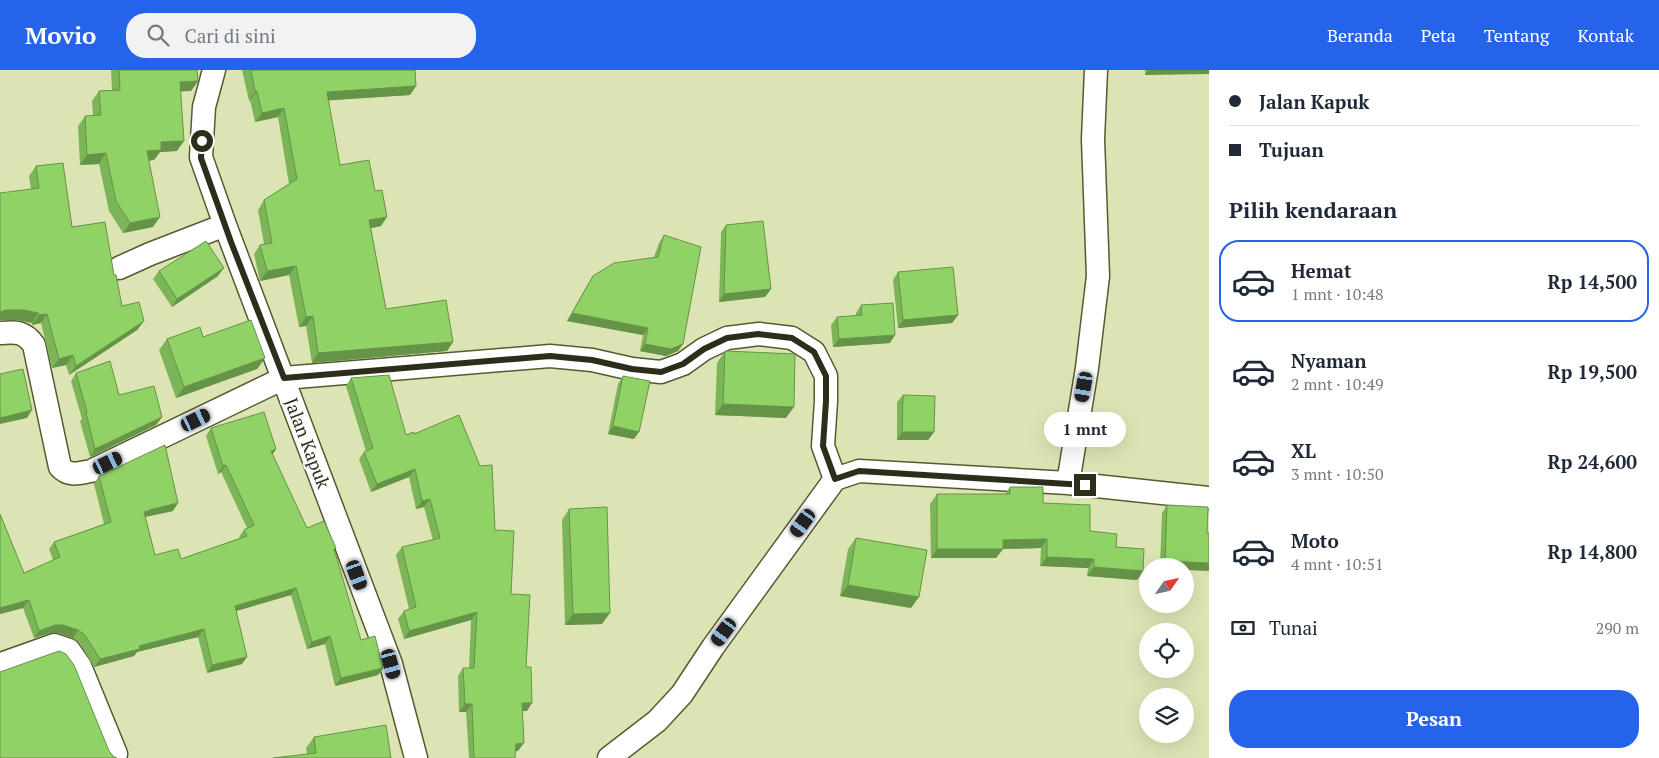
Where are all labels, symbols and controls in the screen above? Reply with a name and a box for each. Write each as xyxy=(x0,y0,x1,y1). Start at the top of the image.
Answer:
search box xyxy=(126,13,476,58)
text: Movio xyxy=(25,19,96,51)
icon: search xyxy=(144,21,172,49)
text: Cari di sini xyxy=(184,23,276,48)
text: Beranda xyxy=(1327,23,1393,47)
text: Peta xyxy=(1421,23,1456,47)
text: Tentang xyxy=(1484,23,1550,47)
text: Kontak xyxy=(1578,23,1634,47)
text: Jalan Kapuk xyxy=(1259,89,1369,114)
route start xyxy=(191,130,213,152)
text: Tujuan xyxy=(1259,137,1324,162)
text: Pilih kendaraan xyxy=(1229,195,1397,224)
text: Hemat xyxy=(1291,258,1352,283)
icon: car xyxy=(1231,259,1276,304)
text: Rp 14,500 xyxy=(1548,269,1637,294)
text: 1 mnt · 10:48 xyxy=(1291,283,1384,305)
text: Nyaman xyxy=(1291,348,1366,373)
icon: car xyxy=(1231,349,1276,394)
text: Rp 19,500 xyxy=(1548,359,1637,384)
car xyxy=(1074,371,1093,403)
text: 2 mnt · 10:49 xyxy=(1291,373,1384,395)
street label: Jalan Kapuk xyxy=(280,394,337,492)
car xyxy=(179,407,212,433)
callout: 1 mnt xyxy=(1044,412,1126,448)
text: 1 mnt xyxy=(1063,418,1107,440)
text: XL xyxy=(1291,438,1316,463)
icon: car xyxy=(1231,439,1276,484)
text: Rp 24,600 xyxy=(1548,449,1637,474)
car xyxy=(91,450,124,476)
text: 3 mnt · 10:50 xyxy=(1291,463,1384,485)
route end xyxy=(1074,474,1096,496)
car xyxy=(788,506,817,540)
text: Moto xyxy=(1291,528,1339,553)
icon: car xyxy=(1231,529,1276,574)
text: Rp 14,800 xyxy=(1548,539,1637,564)
text: 4 mnt · 10:51 xyxy=(1291,553,1384,575)
car xyxy=(344,558,369,592)
north arrow xyxy=(1139,558,1194,612)
map controls xyxy=(1139,558,1194,743)
icon: cash xyxy=(1229,614,1257,642)
car xyxy=(709,615,738,649)
text: Tunai xyxy=(1269,615,1318,640)
text: 290 m xyxy=(1596,617,1639,639)
button: locate xyxy=(1139,623,1194,678)
car xyxy=(379,648,402,680)
button: layers xyxy=(1139,688,1194,743)
button: Pesan xyxy=(1229,690,1639,748)

